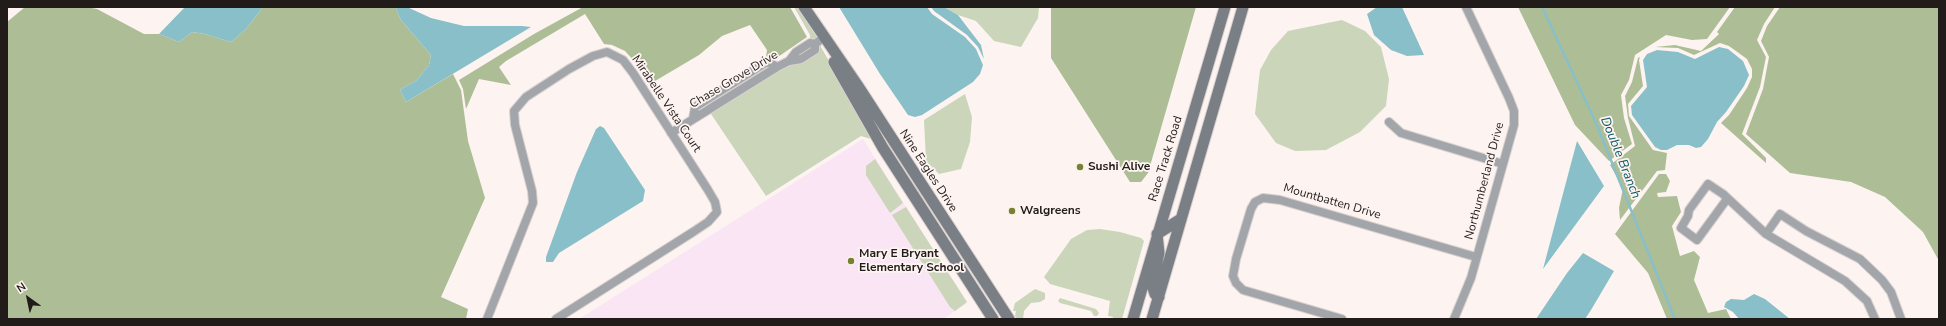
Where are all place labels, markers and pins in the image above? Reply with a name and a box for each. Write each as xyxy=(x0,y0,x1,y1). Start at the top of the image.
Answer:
place label: Sushi Alive xyxy=(1088,160,1150,174)
marker: Sushi Alive xyxy=(1075,162,1085,172)
place label: Walgreens xyxy=(1020,204,1081,218)
marker: Walgreens xyxy=(1007,206,1017,216)
place label: Mary E Bryant Elementary School xyxy=(859,247,964,275)
marker: Mary E Bryant Elementary School xyxy=(846,256,856,266)

